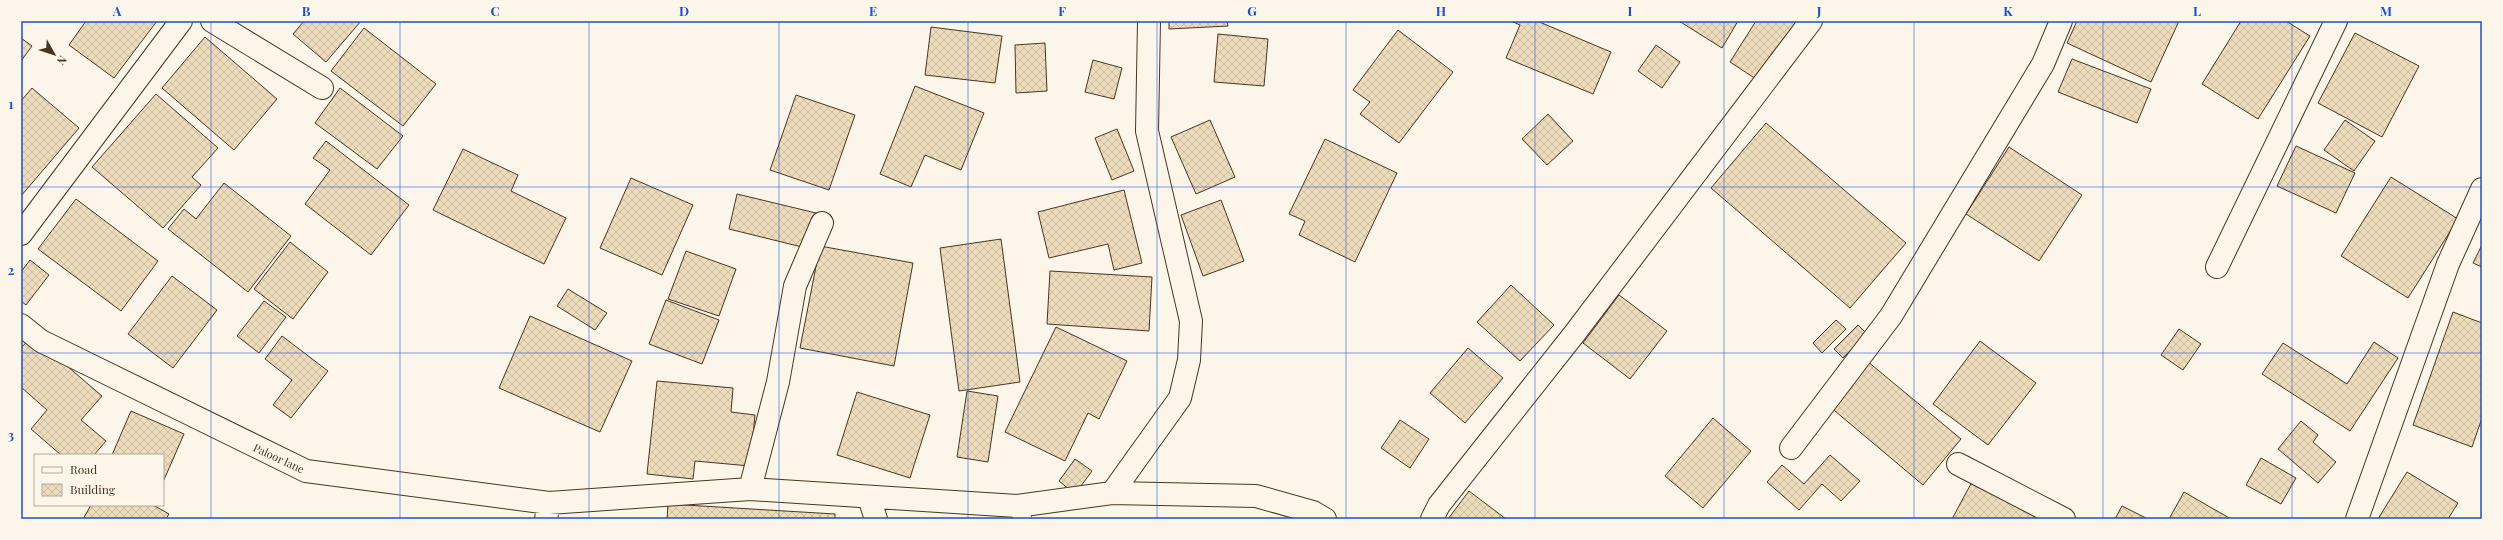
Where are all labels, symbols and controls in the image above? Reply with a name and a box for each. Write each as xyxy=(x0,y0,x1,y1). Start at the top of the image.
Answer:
text: A xyxy=(112,2,122,19)
text: B xyxy=(302,2,311,19)
text: C xyxy=(490,2,500,19)
text: D xyxy=(679,2,689,19)
text: E xyxy=(869,2,877,19)
text: F xyxy=(1058,2,1066,19)
text: G xyxy=(1247,2,1257,19)
text: H xyxy=(1436,2,1446,19)
text: I xyxy=(1628,2,1633,19)
text: J xyxy=(1816,2,1822,19)
text: K xyxy=(2003,2,2013,19)
text: L xyxy=(2193,2,2201,19)
text: M xyxy=(2380,2,2392,19)
north arrow xyxy=(34,34,74,74)
text: N xyxy=(54,53,70,68)
text: 1 xyxy=(9,95,14,112)
text: 2 xyxy=(8,261,15,278)
text: 3 xyxy=(8,426,14,443)
street label: Paloor lane xyxy=(251,440,307,477)
legend xyxy=(34,454,164,506)
text: Road xyxy=(70,461,97,477)
text: Building xyxy=(70,481,116,497)

